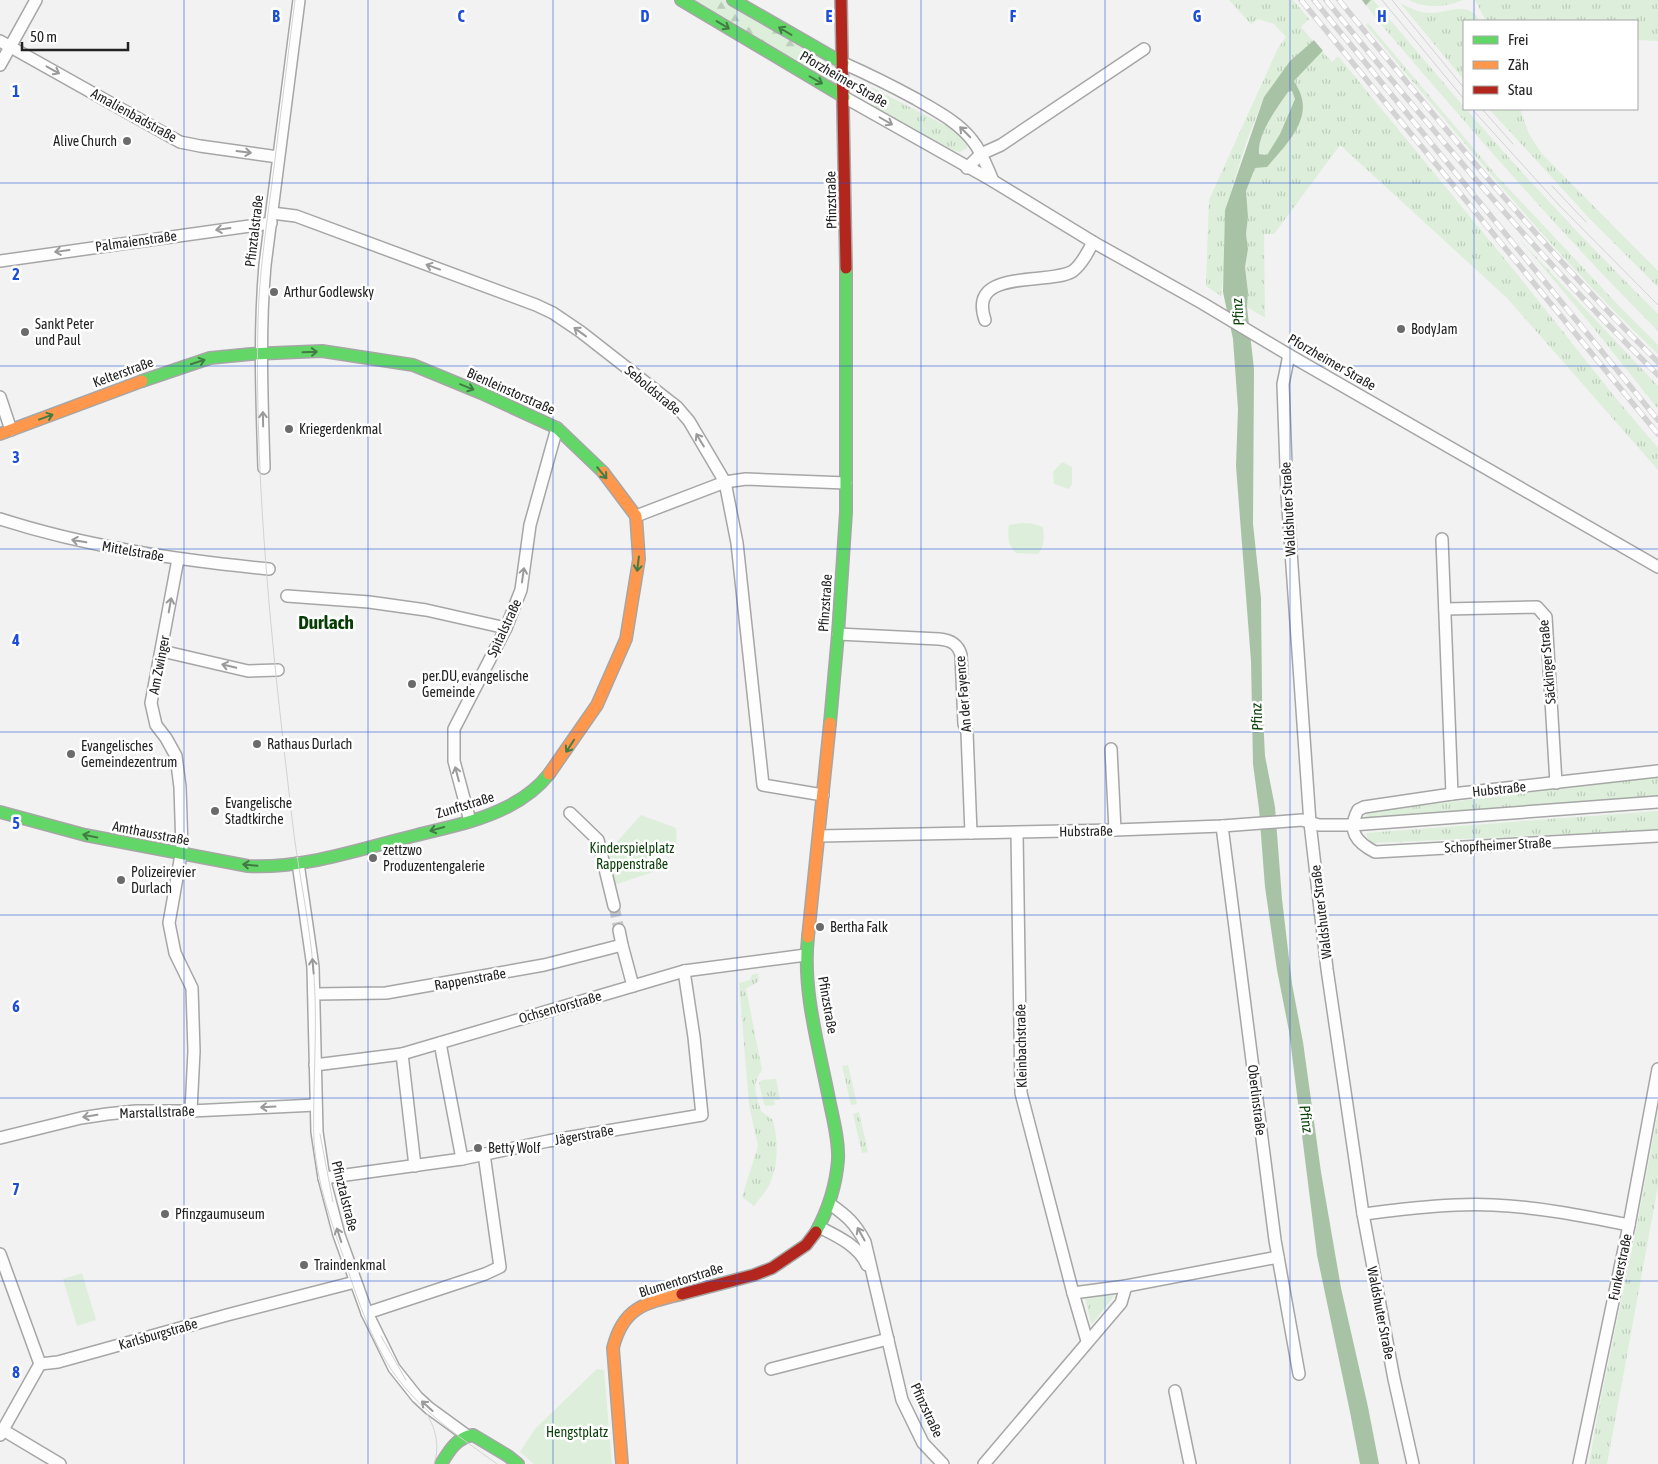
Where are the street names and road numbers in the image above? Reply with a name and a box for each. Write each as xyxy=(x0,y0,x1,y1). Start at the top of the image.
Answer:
street label: Pforzheimer Straße xyxy=(797,47,891,111)
street label: Amalienbadstraße xyxy=(88,85,180,145)
street label: Pfinzstraße xyxy=(822,171,840,229)
street label: Pfinztalstraße xyxy=(242,194,266,268)
street label: Palmaienstraße xyxy=(94,227,178,255)
street label: Pforzheimer Straße xyxy=(1285,330,1379,394)
street label: Kelterstraße xyxy=(91,354,155,390)
street label: Seboldstraße xyxy=(622,362,684,418)
street label: Bienleinstorstraße xyxy=(464,364,558,418)
street label: Waldshuter Straße xyxy=(1278,461,1298,557)
street label: Mittelstraße xyxy=(101,538,165,564)
street label: Pfinzstraße xyxy=(815,573,835,633)
street label: Spitalstraße xyxy=(484,596,524,660)
street label: Säckinger Straße xyxy=(1535,619,1559,705)
street label: Am Zwinger xyxy=(145,633,173,696)
street label: An der Fayence xyxy=(952,655,974,733)
street label: Hubstraße xyxy=(1471,778,1527,800)
street label: Zunftstraße xyxy=(434,789,496,821)
street label: Amthausstraße xyxy=(111,818,191,848)
street label: Hubstraße xyxy=(1059,823,1113,839)
street label: Schopfheimer Straße xyxy=(1444,834,1552,856)
street label: Waldshuter Straße xyxy=(1307,864,1335,960)
street label: Rappenstraße xyxy=(433,965,507,993)
street label: Pfinzstraße xyxy=(815,975,841,1035)
street label: Ochsentorstraße xyxy=(517,988,603,1026)
street label: Kleinbachstraße xyxy=(1012,1004,1030,1088)
street label: Oberlinstraße xyxy=(1245,1064,1269,1136)
street label: Marstallstraße xyxy=(119,1103,195,1121)
street label: Jägerstraße xyxy=(553,1122,615,1148)
street label: Pfinztalstraße xyxy=(328,1159,362,1233)
street label: Funkerstraße xyxy=(1605,1232,1635,1302)
street label: Blumentorstraße xyxy=(637,1260,725,1300)
street label: Waldshuter Straße xyxy=(1364,1265,1398,1361)
street label: Karlsburgstraße xyxy=(117,1315,199,1353)
street label: Pfinzstraße xyxy=(907,1380,947,1440)

